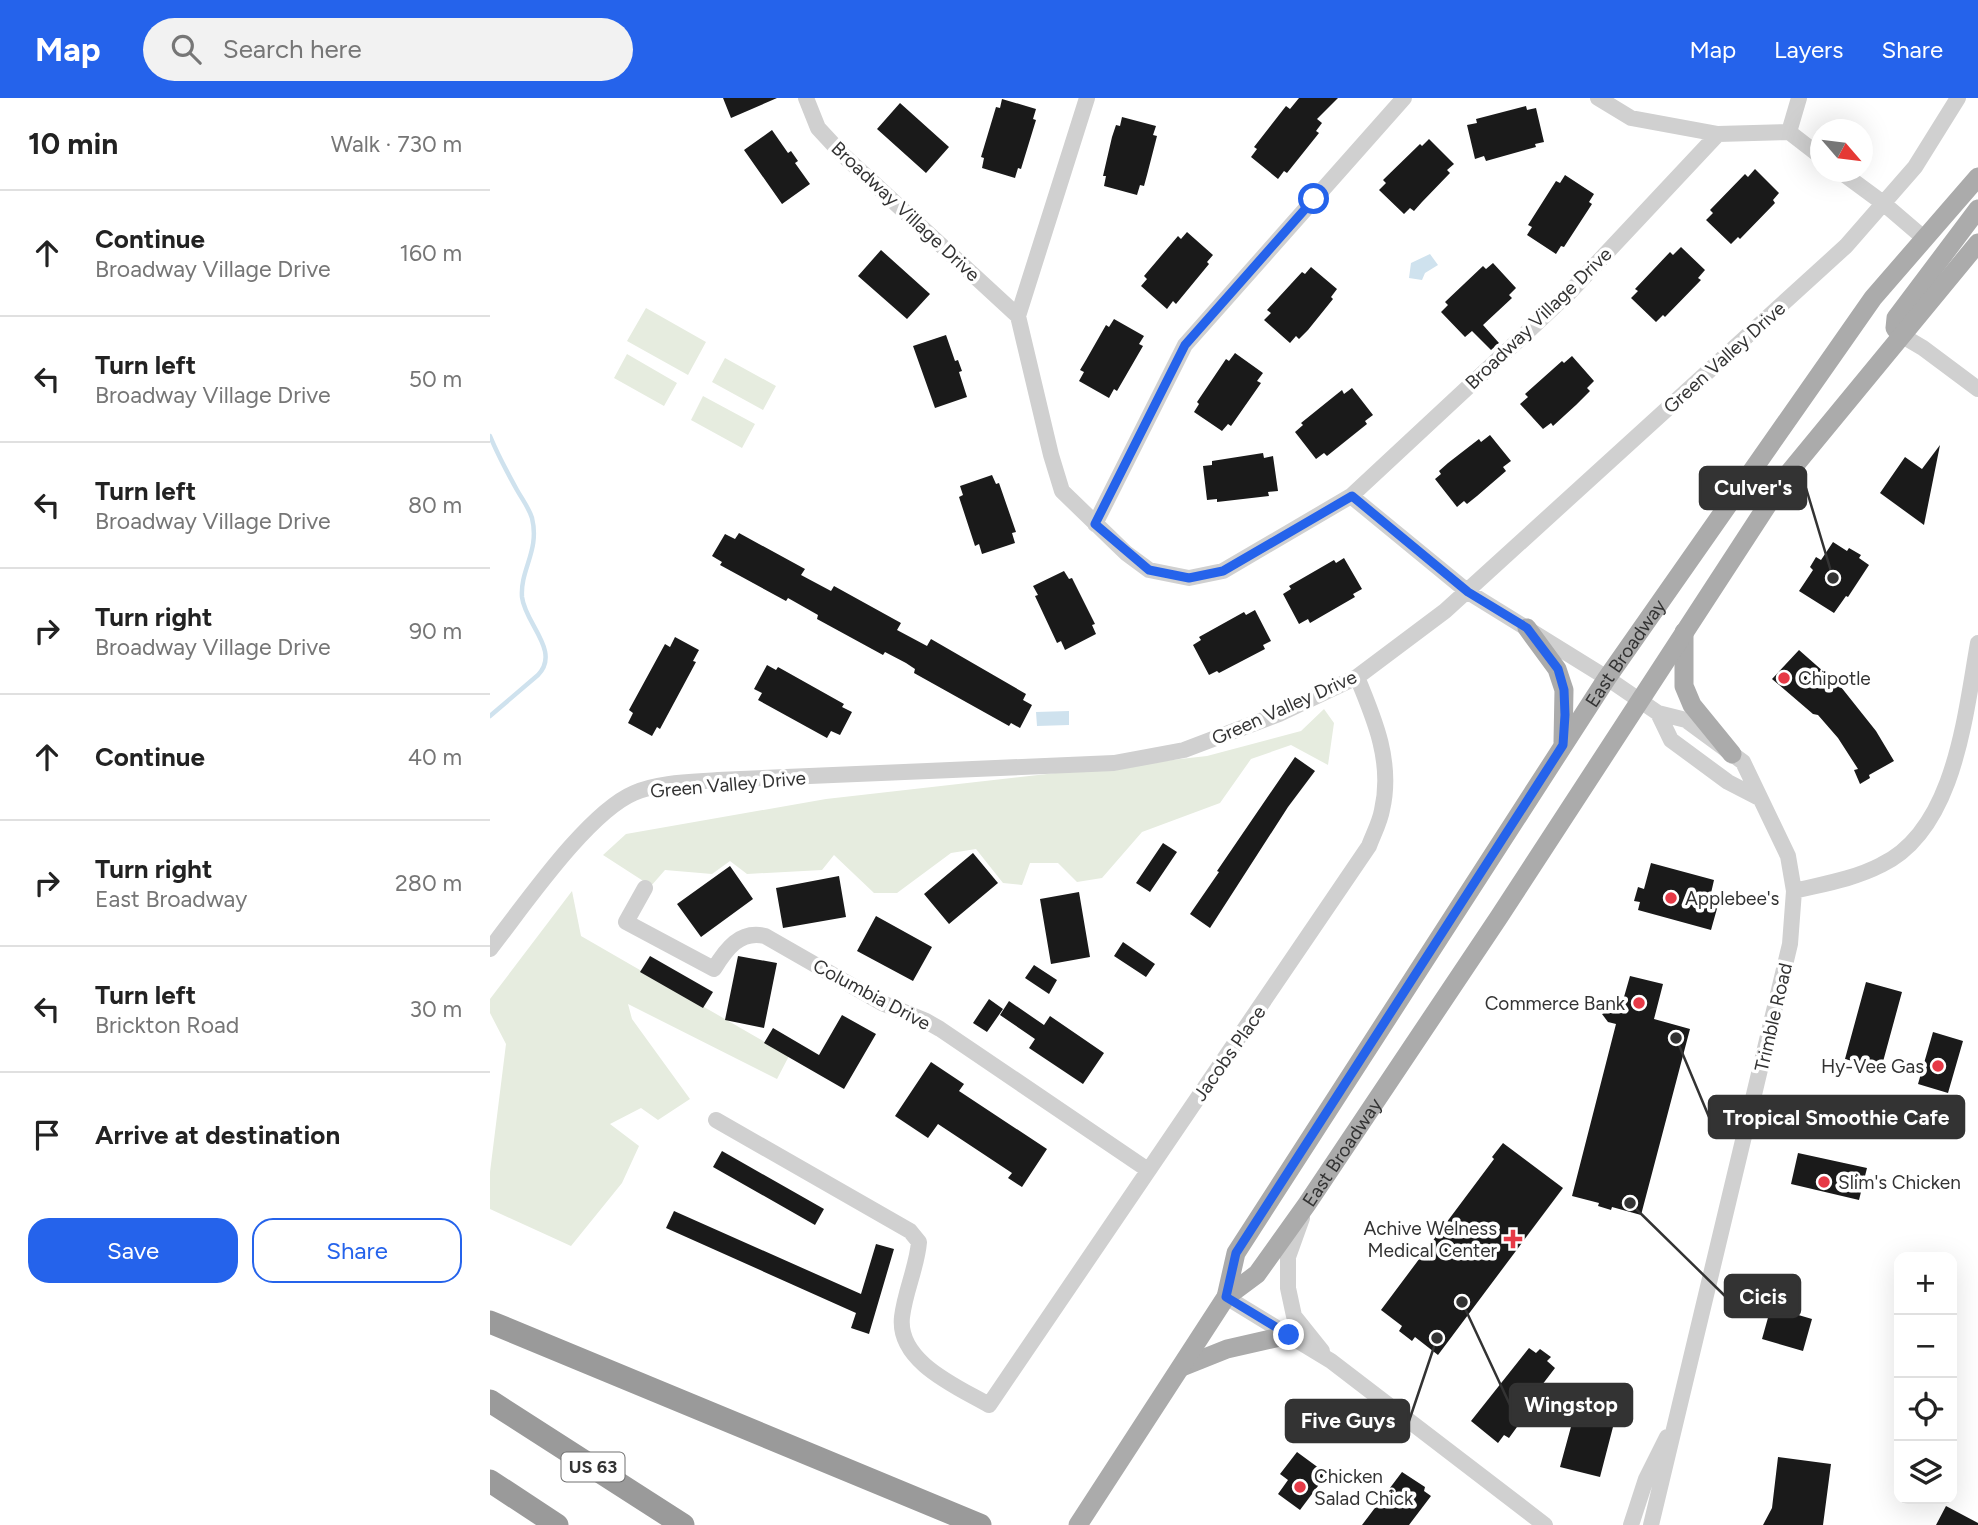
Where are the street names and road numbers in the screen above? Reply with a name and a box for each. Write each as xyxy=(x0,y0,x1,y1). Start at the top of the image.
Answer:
street label: Broadway Village Drive xyxy=(827,137,985,286)
street label: Broadway Village Drive xyxy=(1460,243,1616,394)
street label: Green Valley Drive xyxy=(1659,297,1790,418)
street label: East Broadway xyxy=(1580,595,1671,712)
street label: Green Valley Drive xyxy=(1208,665,1360,750)
street label: Green Valley Drive xyxy=(649,766,807,803)
street label: Columbia Drive xyxy=(809,954,934,1035)
street label: Trimble Road xyxy=(1750,961,1797,1074)
street label: Jacobs Place xyxy=(1188,1001,1271,1105)
street label: East Broadway xyxy=(1298,1094,1387,1211)
road number: US 63 xyxy=(562,1452,624,1482)

